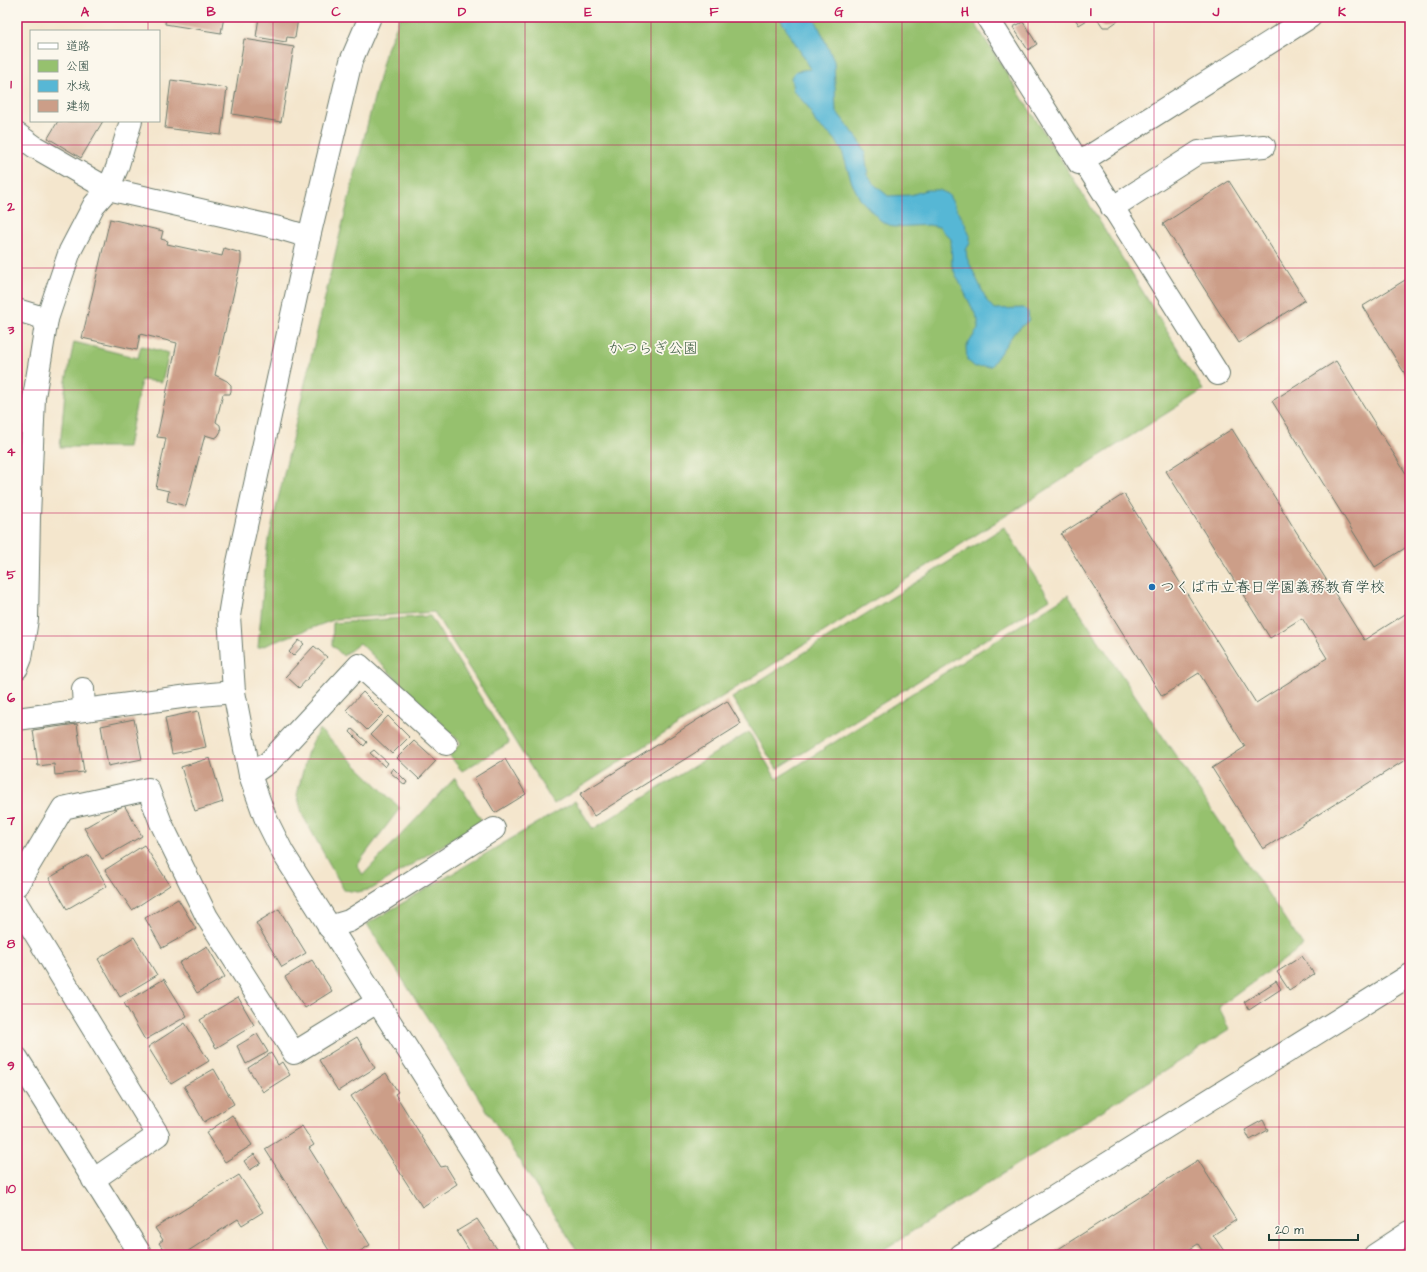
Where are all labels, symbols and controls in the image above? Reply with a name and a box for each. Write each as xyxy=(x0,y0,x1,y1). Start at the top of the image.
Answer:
text: A xyxy=(81,3,90,21)
text: B xyxy=(206,3,216,21)
text: C xyxy=(331,3,341,21)
text: D xyxy=(458,3,467,21)
text: E xyxy=(584,3,592,21)
text: F xyxy=(709,3,719,21)
text: G xyxy=(834,3,844,21)
text: H xyxy=(961,3,969,21)
text: I xyxy=(1090,3,1092,21)
text: J xyxy=(1212,3,1220,21)
text: K xyxy=(1338,3,1346,21)
legend xyxy=(30,30,160,122)
text: 道路 xyxy=(66,38,90,55)
text: 公園 xyxy=(66,58,90,75)
text: 1 xyxy=(10,75,12,93)
text: 水域 xyxy=(66,78,90,95)
text: 建物 xyxy=(66,98,90,115)
text: 2 xyxy=(6,198,15,216)
text: 3 xyxy=(7,321,15,339)
park label: かつらぎ公園 xyxy=(608,338,698,359)
text: 4 xyxy=(7,443,16,461)
text: 5 xyxy=(6,566,16,584)
place label: つくば市立春日学園義務教育学校 xyxy=(1160,577,1385,598)
marker: つくば市立春日学園義務教育学校 xyxy=(1147,582,1157,592)
text: 6 xyxy=(7,689,16,707)
text: 7 xyxy=(6,812,16,830)
text: 8 xyxy=(7,935,16,953)
text: 9 xyxy=(7,1057,15,1075)
text: 10 xyxy=(6,1180,17,1198)
scale bar xyxy=(1269,1216,1358,1242)
text: 20 m xyxy=(1275,1222,1304,1239)

